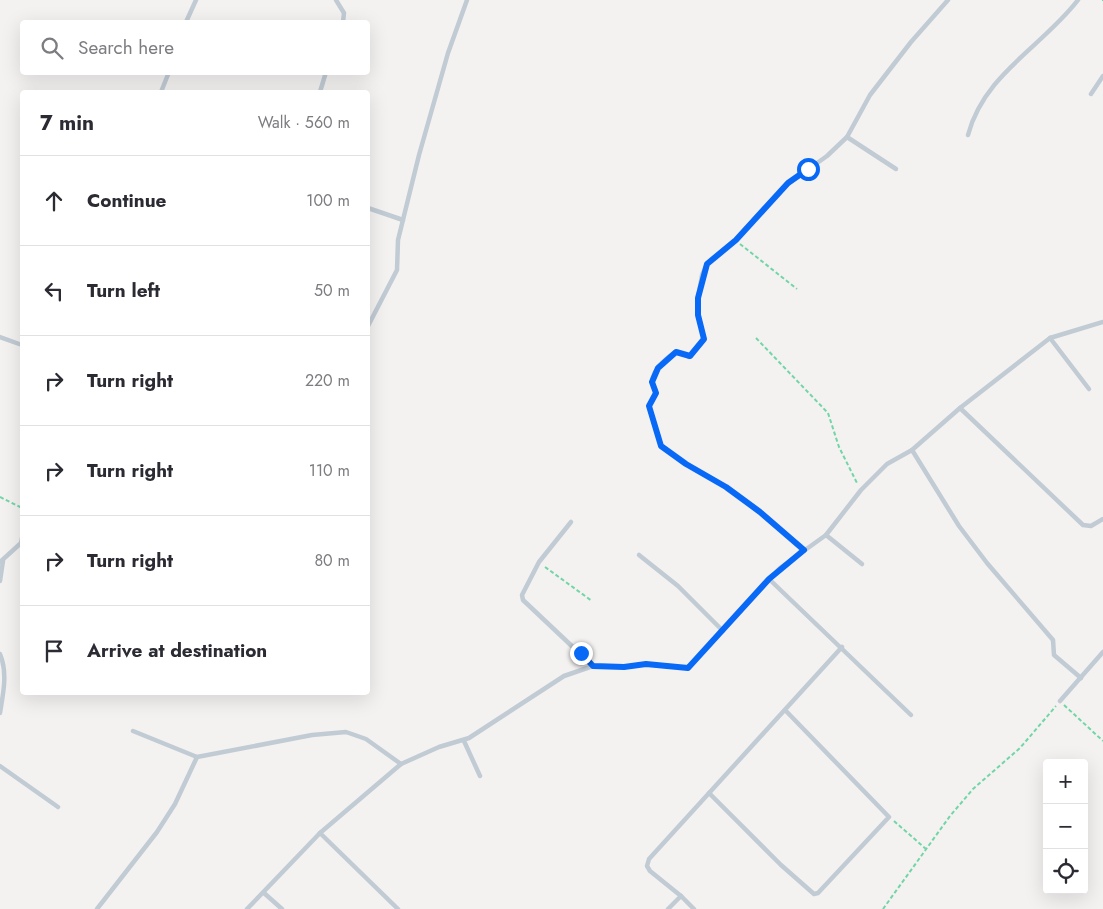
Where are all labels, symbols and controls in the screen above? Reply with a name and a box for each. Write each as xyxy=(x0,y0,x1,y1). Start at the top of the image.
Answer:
search box xyxy=(20,20,370,75)
icon: search xyxy=(38,34,66,62)
text: Search here xyxy=(78,34,174,61)
text: 7 min xyxy=(40,108,94,138)
text: Walk · 560 m xyxy=(258,111,350,134)
route start xyxy=(797,158,820,181)
icon: ahead xyxy=(40,187,68,215)
text: Continue xyxy=(87,187,166,214)
text: 100 m xyxy=(306,189,350,212)
icon: left xyxy=(40,277,68,305)
text: Turn left xyxy=(87,277,160,304)
text: 50 m xyxy=(314,279,350,302)
icon: right xyxy=(40,367,68,395)
text: Turn right xyxy=(87,367,173,394)
text: 220 m xyxy=(305,369,350,392)
icon: right xyxy=(40,457,68,485)
text: Turn right xyxy=(87,457,173,484)
text: 110 m xyxy=(309,459,350,482)
icon: right xyxy=(40,547,68,575)
text: Turn right xyxy=(87,547,173,574)
text: 80 m xyxy=(314,549,350,572)
icon: arrive xyxy=(40,637,68,665)
text: Arrive at destination xyxy=(87,637,267,664)
route end xyxy=(570,642,593,665)
map controls xyxy=(1043,759,1088,894)
button: + xyxy=(1043,759,1088,804)
button: − xyxy=(1043,804,1088,849)
button: locate xyxy=(1043,849,1088,894)

